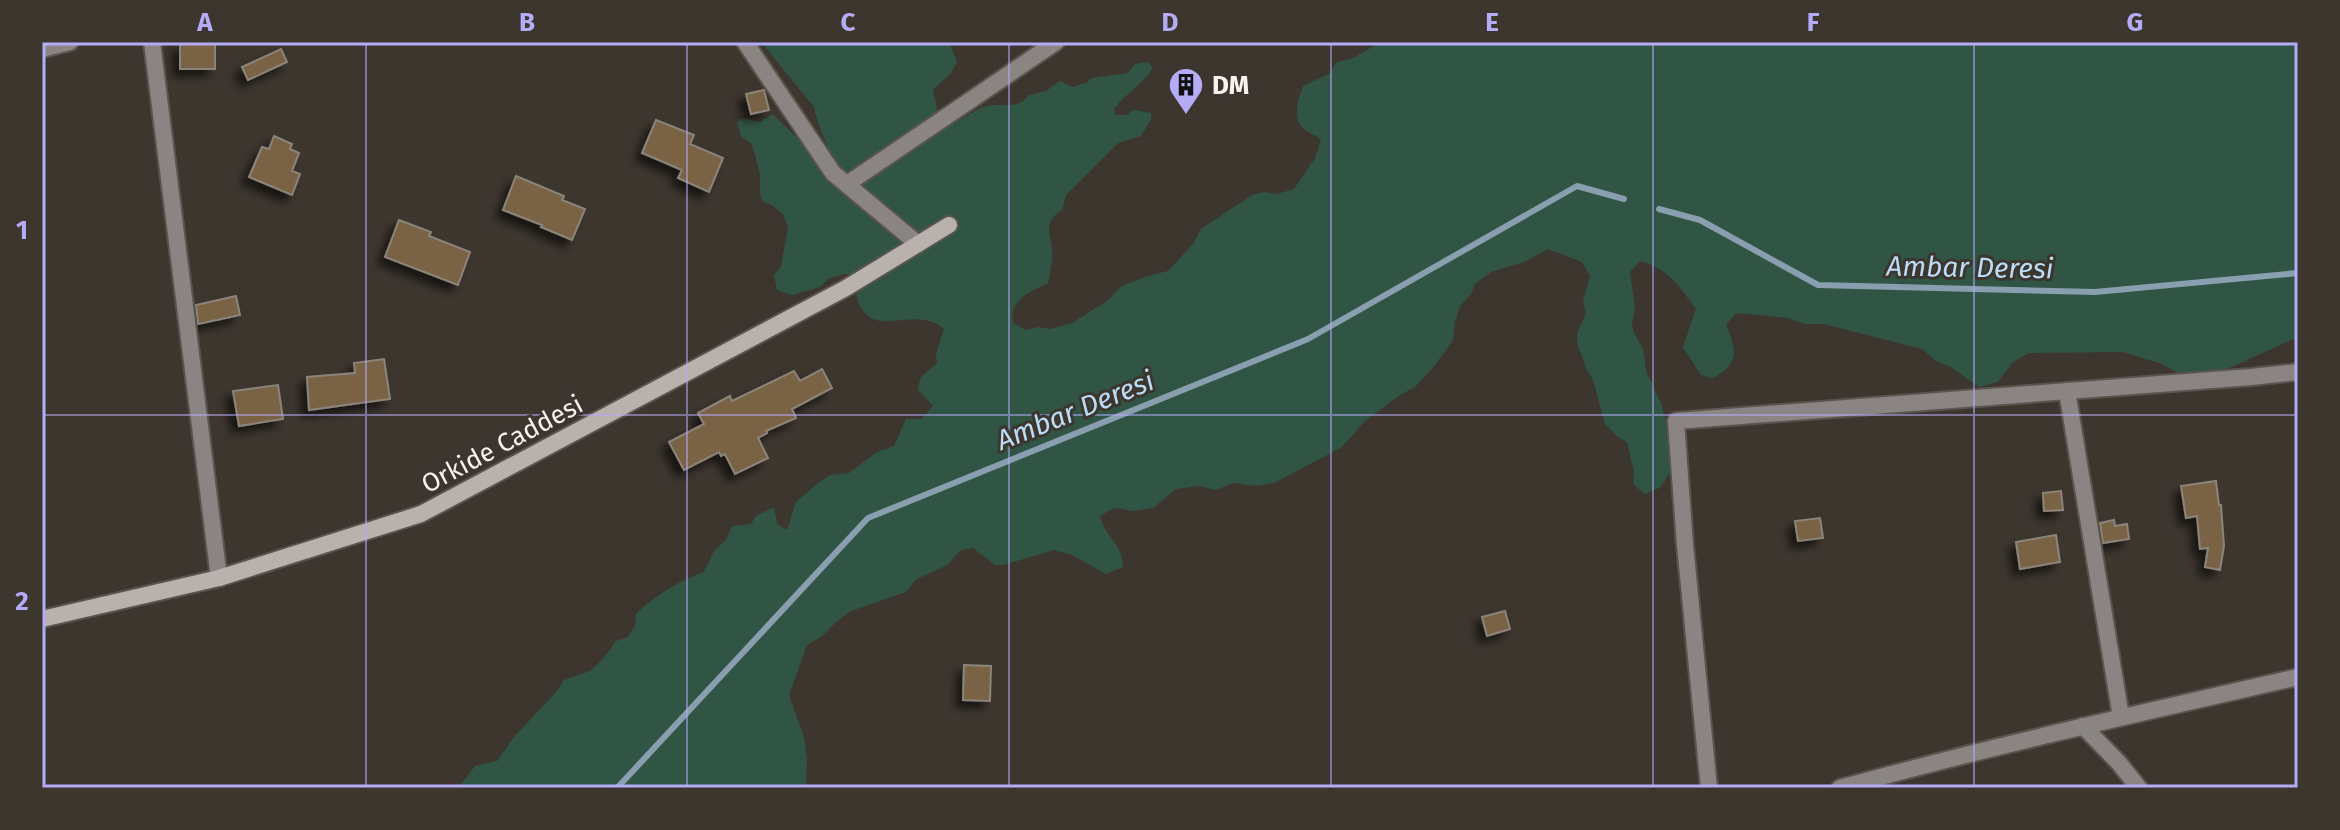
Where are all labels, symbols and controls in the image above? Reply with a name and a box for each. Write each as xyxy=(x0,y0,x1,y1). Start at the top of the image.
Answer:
text: A xyxy=(196,7,213,38)
text: B xyxy=(519,7,535,38)
text: C xyxy=(841,7,856,38)
text: D xyxy=(1162,7,1179,38)
text: E xyxy=(1485,7,1499,38)
text: F xyxy=(1807,7,1820,38)
text: G xyxy=(2127,7,2143,38)
building icon: DM xyxy=(1167,66,1205,116)
place label: DM xyxy=(1212,70,1249,101)
text: 1 xyxy=(16,215,28,246)
water label: Ambar Deresi xyxy=(1885,250,2054,285)
water label: Ambar Deresi xyxy=(991,364,1159,457)
street label: Orkide Caddesi xyxy=(416,389,588,500)
text: 2 xyxy=(15,586,29,617)

